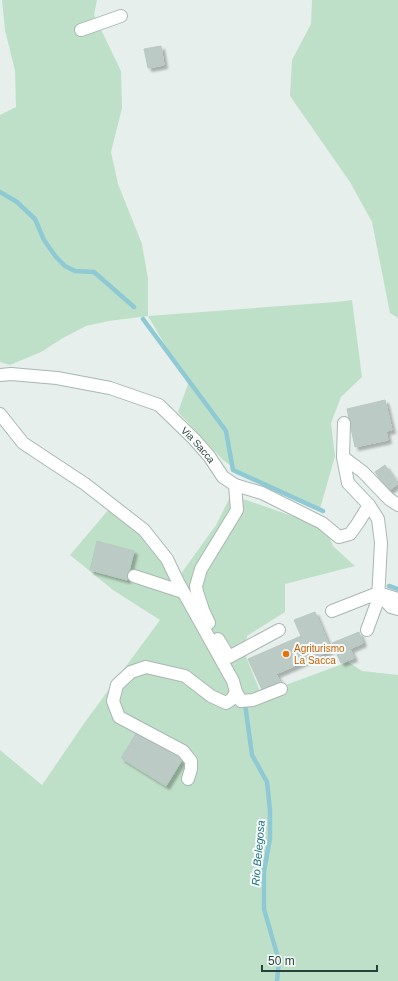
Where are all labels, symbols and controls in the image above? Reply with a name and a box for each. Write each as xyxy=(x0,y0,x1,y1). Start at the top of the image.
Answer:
street label: Via Sacca xyxy=(179,424,218,465)
place label: Agriturismo La Sacca xyxy=(294,643,345,666)
marker: Agriturismo La Sacca xyxy=(281,649,291,659)
water label: Rio Belegosa xyxy=(249,820,267,886)
scale bar xyxy=(262,947,377,973)
text: 50 m xyxy=(268,954,295,968)

